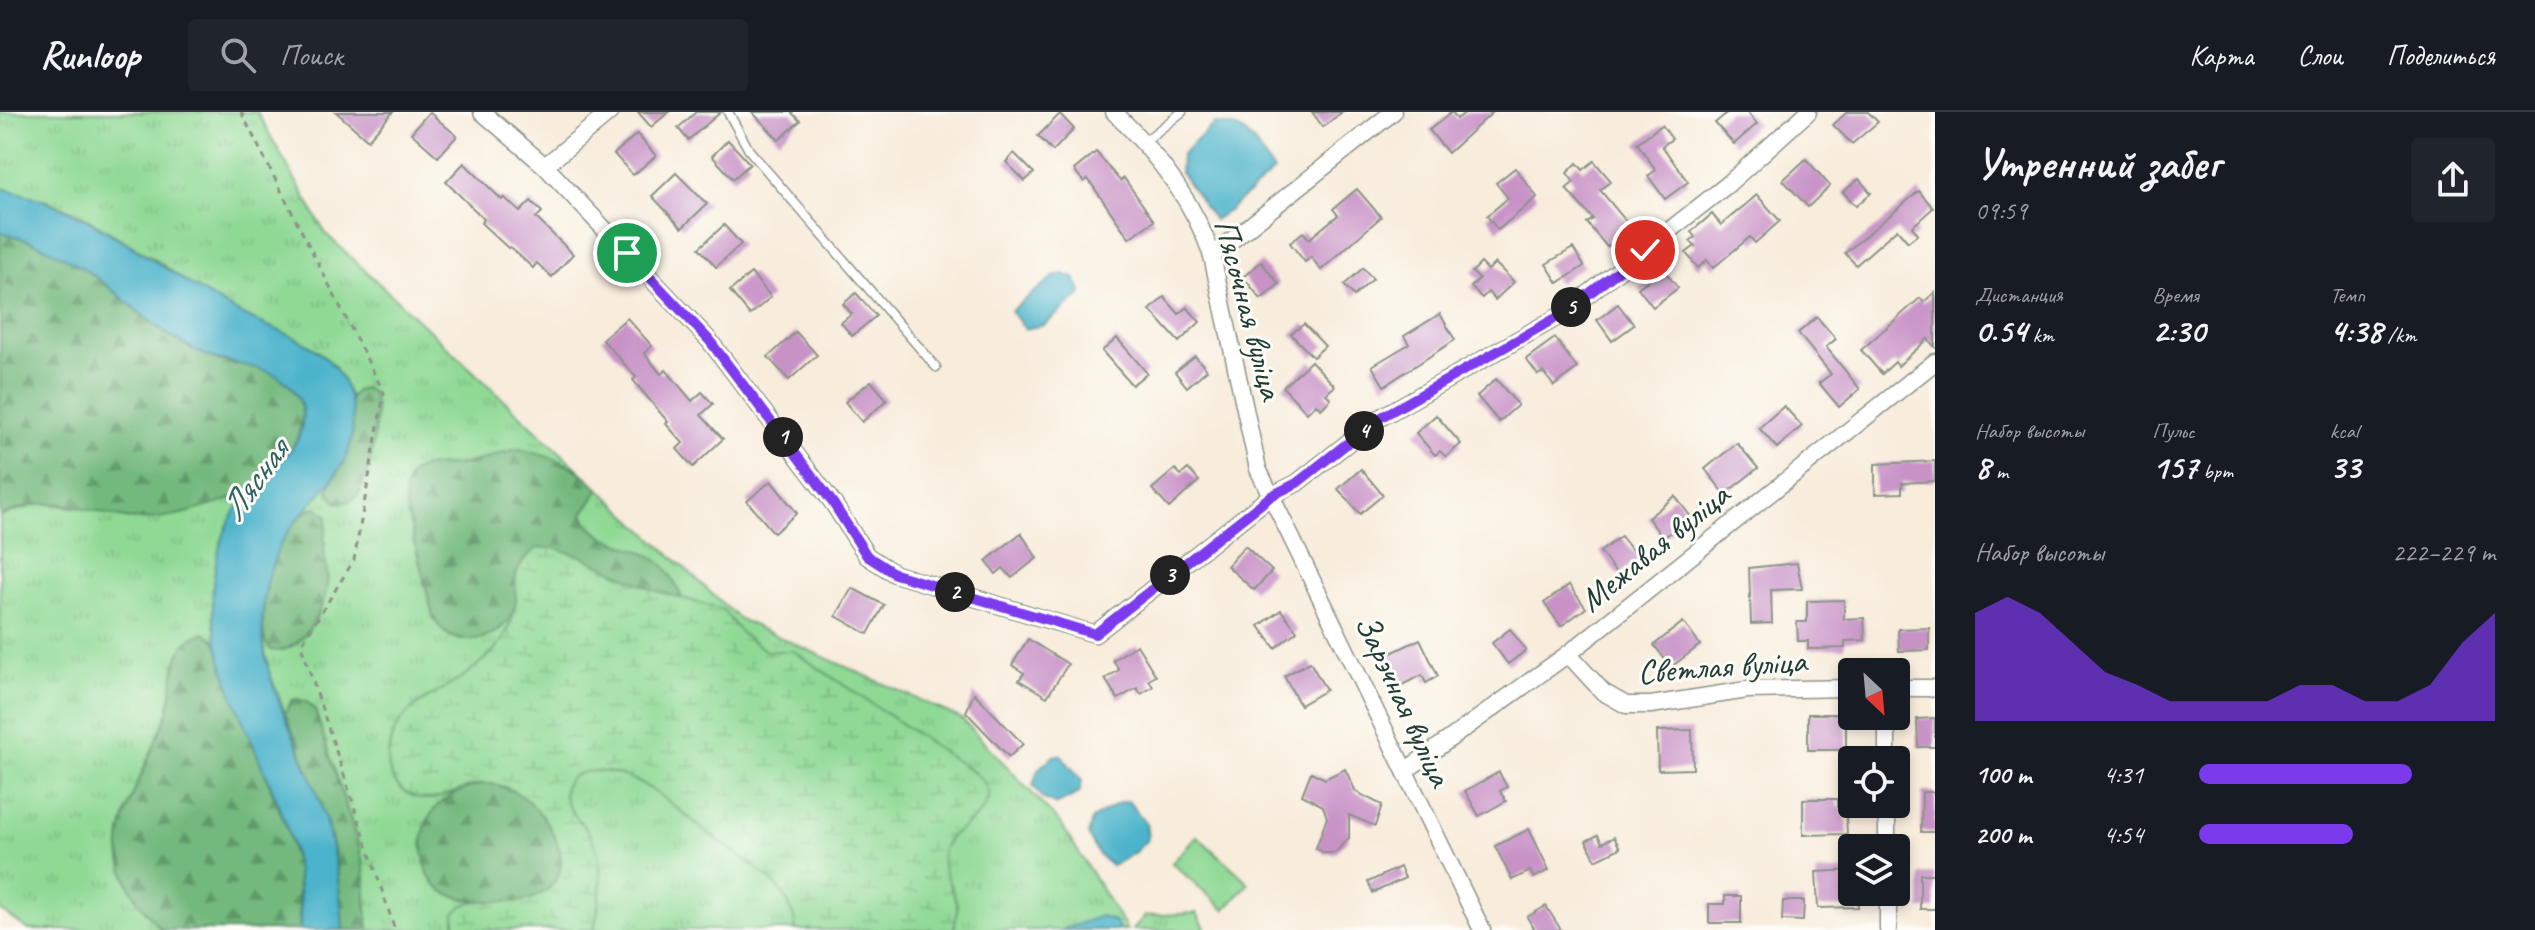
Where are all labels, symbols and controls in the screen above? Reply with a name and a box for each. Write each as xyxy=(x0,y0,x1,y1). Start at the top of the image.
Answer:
search box xyxy=(188,19,748,91)
text: Runloop xyxy=(40,32,140,79)
icon: search xyxy=(216,33,260,77)
text: Поиск xyxy=(280,36,343,74)
text: Карта xyxy=(2190,38,2254,73)
text: Слои xyxy=(2298,38,2343,73)
text: Поделиться xyxy=(2387,38,2495,73)
text: Утренний забег xyxy=(1975,136,2220,191)
button: share xyxy=(2411,138,2495,222)
text: 09:59 xyxy=(1975,194,2027,227)
street label: Пясочная вуліца xyxy=(1204,214,1294,406)
pin xyxy=(1611,216,1679,284)
pin xyxy=(593,219,661,287)
icon: check xyxy=(1623,228,1667,272)
icon: arrive xyxy=(605,231,649,275)
text: Дистанция xyxy=(1975,281,2063,309)
text: Время xyxy=(2152,281,2199,309)
text: Темп xyxy=(2330,281,2365,309)
pin: 5 xyxy=(1551,287,1591,327)
text: 5 xyxy=(1566,293,1576,321)
text: 0.54 xyxy=(1975,309,2027,352)
text: 2:30 xyxy=(2152,309,2205,352)
text: 4:38 xyxy=(2330,309,2382,352)
text: km xyxy=(2027,321,2054,349)
text: /km xyxy=(2382,321,2416,349)
pin: 4 xyxy=(1344,411,1384,451)
pin: 1 xyxy=(763,417,803,457)
text: 4 xyxy=(1359,417,1369,445)
text: Набор высоты xyxy=(1975,417,2084,445)
text: Пульс xyxy=(2152,417,2195,445)
text: kcal xyxy=(2330,417,2359,445)
text: 1 xyxy=(778,423,788,451)
water label: Лясная xyxy=(209,426,302,529)
text: 8 xyxy=(1975,445,1990,488)
text: 157 xyxy=(2152,445,2198,488)
text: 33 xyxy=(2330,445,2360,488)
text: m xyxy=(1990,457,2008,485)
text: bpm xyxy=(2198,457,2233,485)
street label: Межавая вуліца xyxy=(1570,472,1740,621)
text: Набор высоты xyxy=(1975,536,2104,569)
text: 222–229 m xyxy=(2392,536,2495,569)
pin: 3 xyxy=(1150,555,1190,595)
text: 3 xyxy=(1165,561,1175,589)
pin: 2 xyxy=(935,572,975,612)
text: 2 xyxy=(950,578,960,606)
street label: Зарэчная вуліца xyxy=(1346,607,1463,795)
street label: Светлая вуліца xyxy=(1636,639,1810,693)
north arrow xyxy=(1838,658,1910,730)
map controls xyxy=(1838,658,1910,906)
button: locate xyxy=(1838,746,1910,818)
text: 100 m xyxy=(1975,758,2031,791)
text: 4:31 xyxy=(2103,758,2143,791)
text: 200 m xyxy=(1975,818,2031,851)
text: 4:54 xyxy=(2103,818,2143,851)
button: layers xyxy=(1838,834,1910,906)

